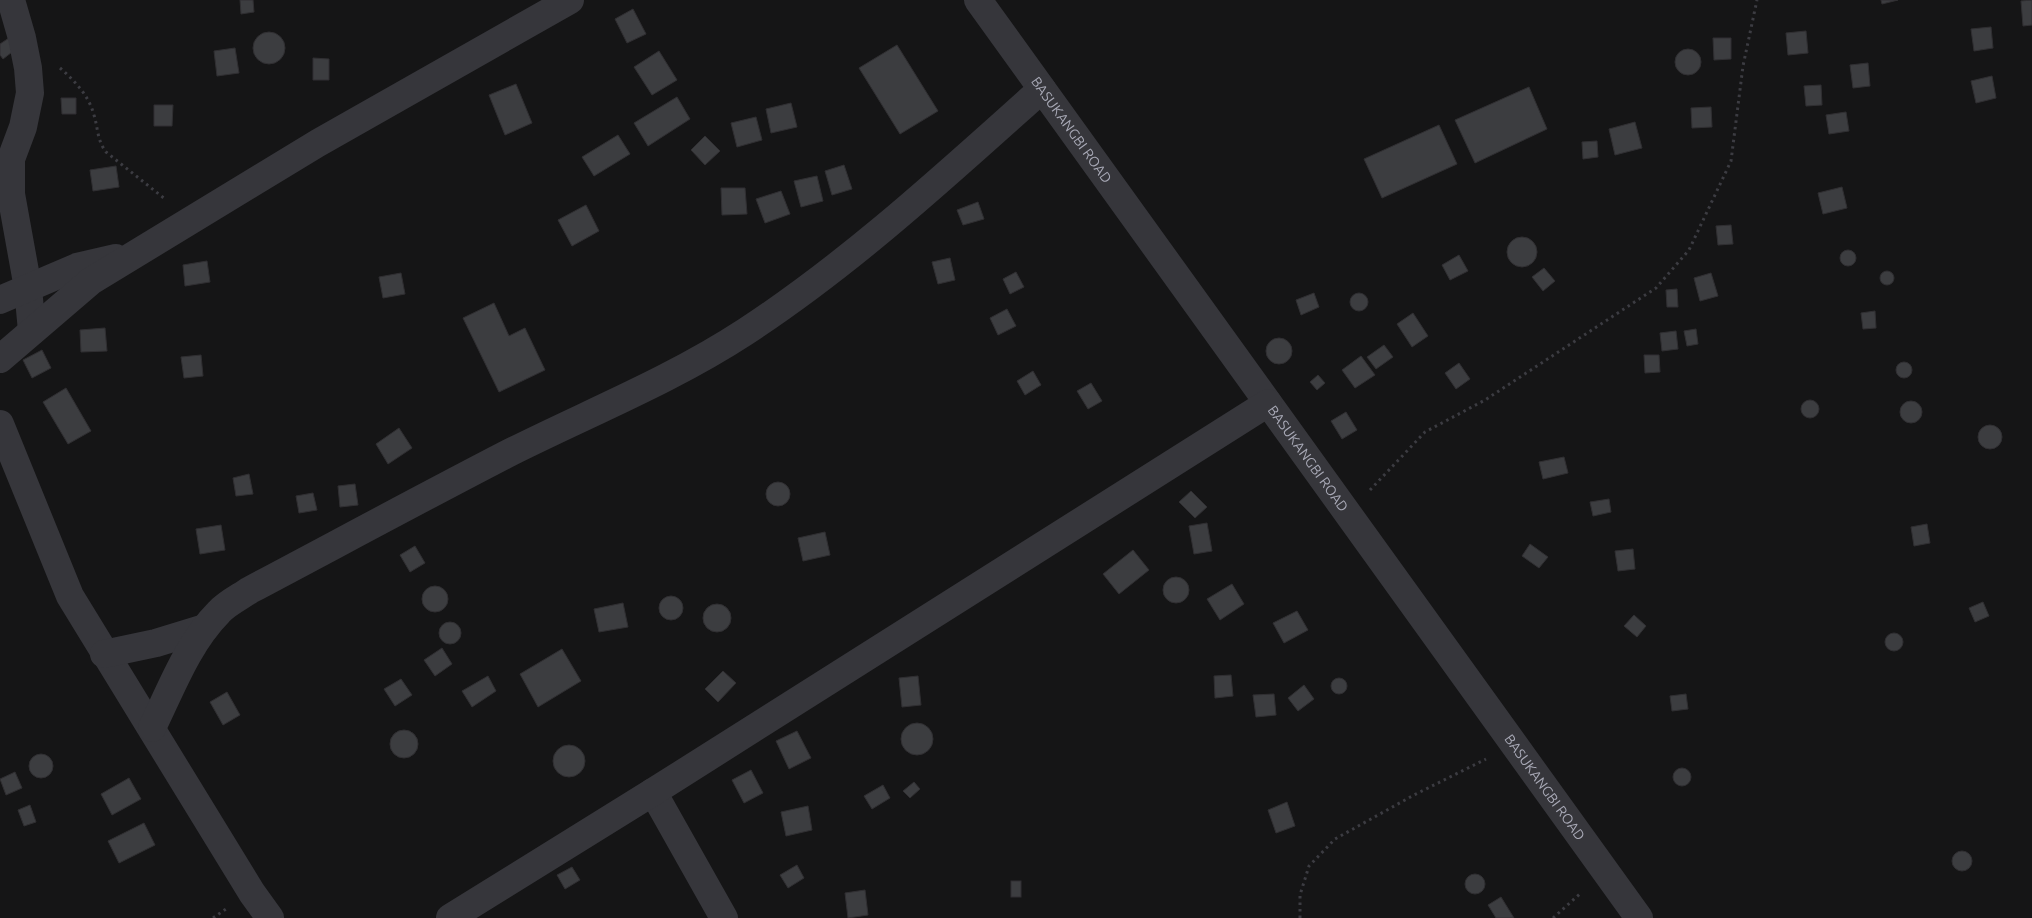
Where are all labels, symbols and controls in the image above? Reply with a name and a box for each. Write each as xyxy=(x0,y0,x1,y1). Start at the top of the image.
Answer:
street label: BASUKANGBI ROAD xyxy=(1028,74,1115,186)
street label: BASUKANGBI ROAD xyxy=(1265,402,1352,515)
street label: BASUKANGBI ROAD xyxy=(1501,731,1588,843)

